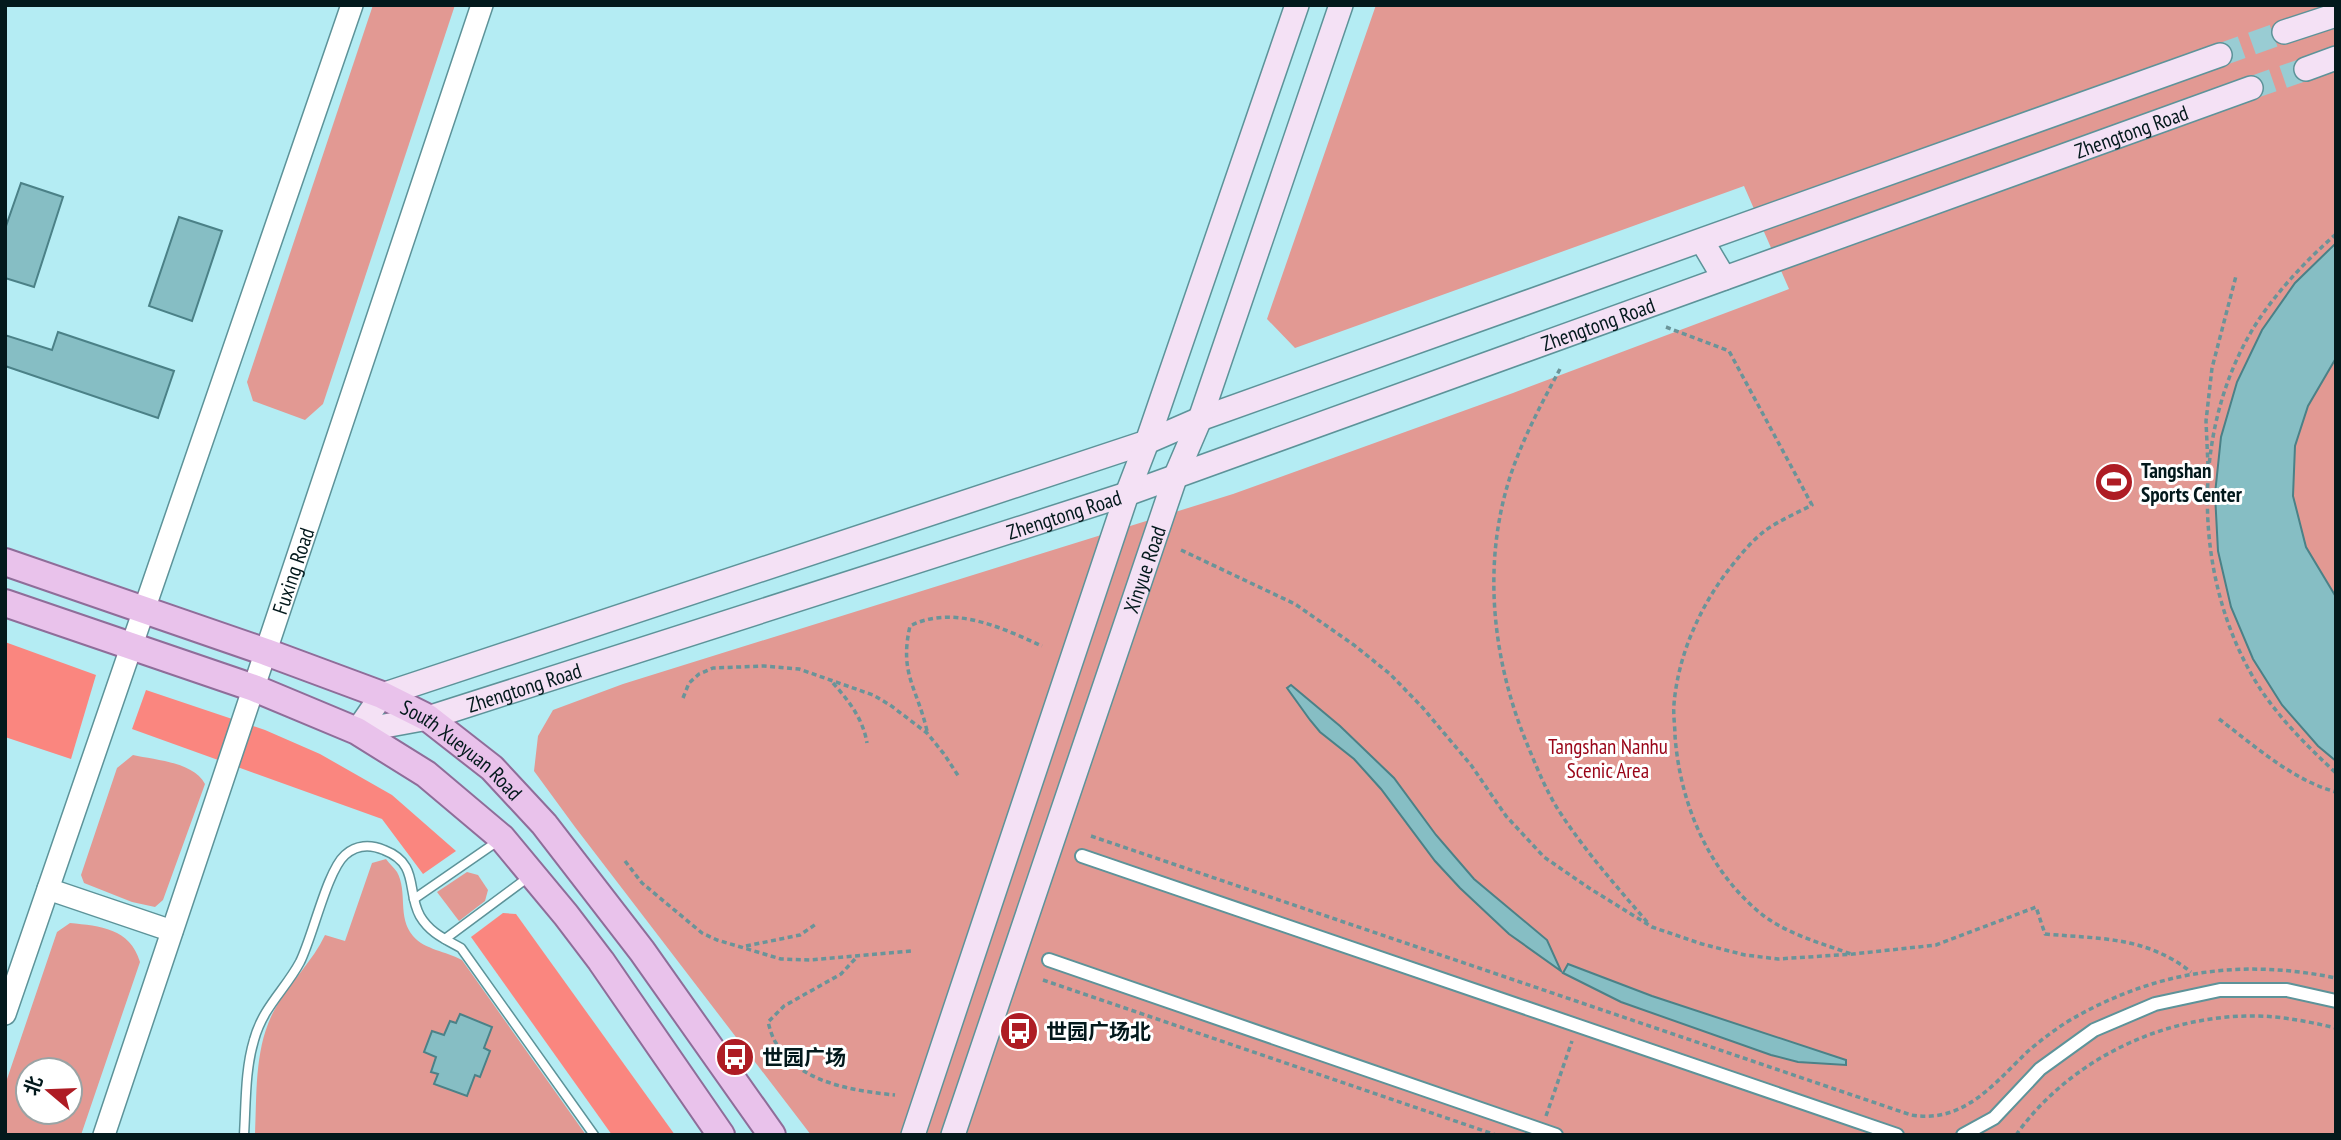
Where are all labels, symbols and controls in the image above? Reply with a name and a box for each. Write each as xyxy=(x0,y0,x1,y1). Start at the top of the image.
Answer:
street label: Zhengtong Road xyxy=(2071,98,2192,164)
street label: Zhengtong Road xyxy=(1538,291,1658,357)
place label: Tangshan Sports Center xyxy=(2141,457,2243,508)
sports icon: Tangshan Sports Center xyxy=(2093,461,2135,503)
street label: Zhengtong Road xyxy=(1003,483,1125,545)
street label: Xinyue Road xyxy=(1117,522,1171,617)
street label: Fuxing Road xyxy=(266,524,320,618)
street label: Zhengtong Road xyxy=(463,656,585,718)
street label: South Xueyuan Road xyxy=(396,693,528,806)
park label: Tangshan Nanhu Scenic Area xyxy=(1548,733,1668,784)
bus stop icon: 世园广场北 xyxy=(998,1010,1040,1052)
place label: 世园广场北 xyxy=(1046,1018,1151,1045)
bus stop icon: 世园广场 xyxy=(714,1036,756,1078)
place label: 世园广场 xyxy=(762,1044,846,1071)
north arrow xyxy=(14,1056,84,1126)
text: 北 xyxy=(18,1073,47,1098)

